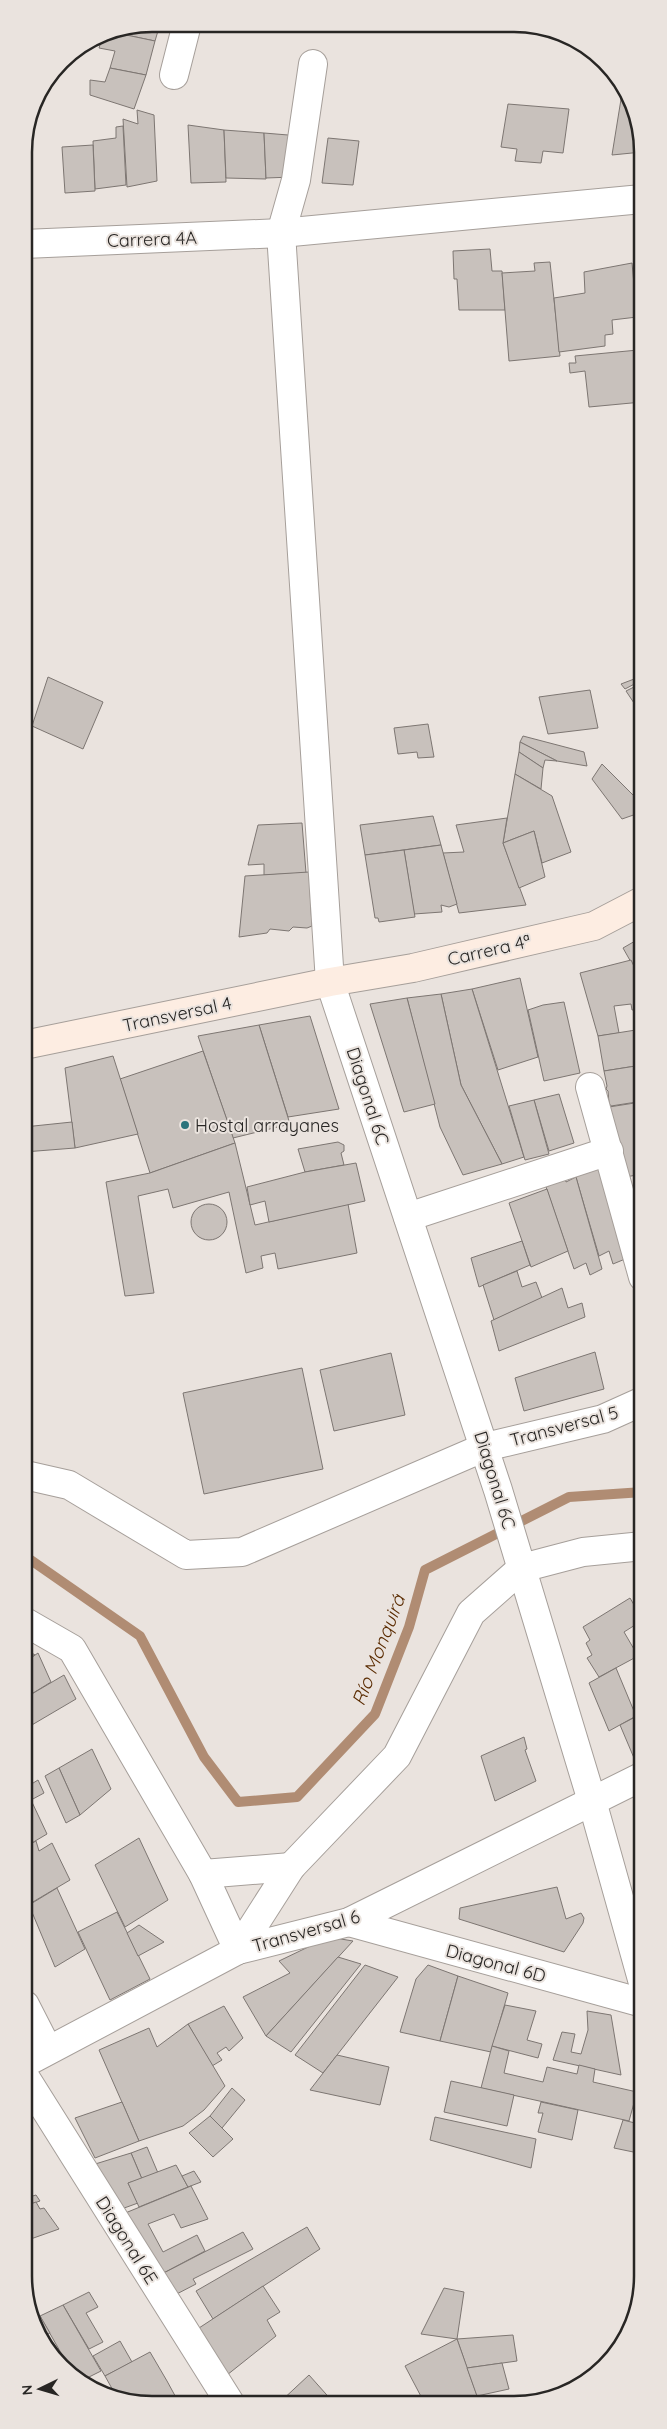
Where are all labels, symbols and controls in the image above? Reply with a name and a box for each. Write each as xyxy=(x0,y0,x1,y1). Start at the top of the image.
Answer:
street label: Carrera 4A xyxy=(107,226,198,252)
street label: Carrera 4ª xyxy=(445,929,533,971)
street label: Transversal 4 xyxy=(120,991,234,1037)
street label: Diagonal 6C xyxy=(341,1044,395,1148)
place label: Hostal arrayanes xyxy=(195,1114,339,1137)
marker: Hostal arrayanes xyxy=(179,1119,191,1131)
street label: Transversal 5 xyxy=(507,1401,621,1451)
street label: Diagonal 6C xyxy=(469,1428,521,1532)
water label: Río Monquirá xyxy=(346,1590,411,1709)
street label: Transversal 6 xyxy=(249,1905,363,1957)
street label: Diagonal 6D xyxy=(444,1939,549,1987)
street label: Diagonal 6E xyxy=(91,2192,163,2288)
north arrow xyxy=(15,2364,65,2414)
text: N xyxy=(18,2384,36,2396)

